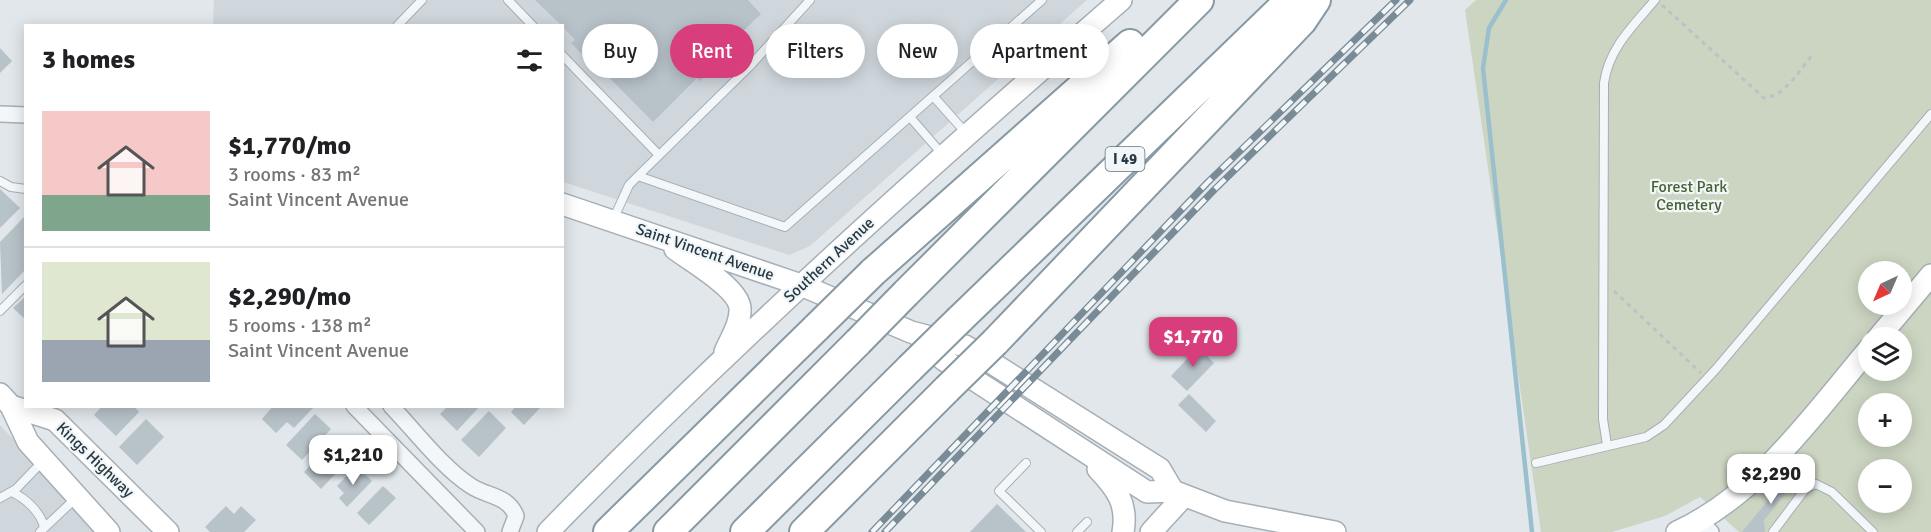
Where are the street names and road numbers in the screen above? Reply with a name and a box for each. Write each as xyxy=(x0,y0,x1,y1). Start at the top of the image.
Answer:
road number: I 49 xyxy=(1106,147,1144,171)
street label: Southern Avenue xyxy=(780,213,878,307)
street label: Saint Vincent Avenue xyxy=(633,219,777,285)
street label: Kings Highway xyxy=(52,418,138,502)

